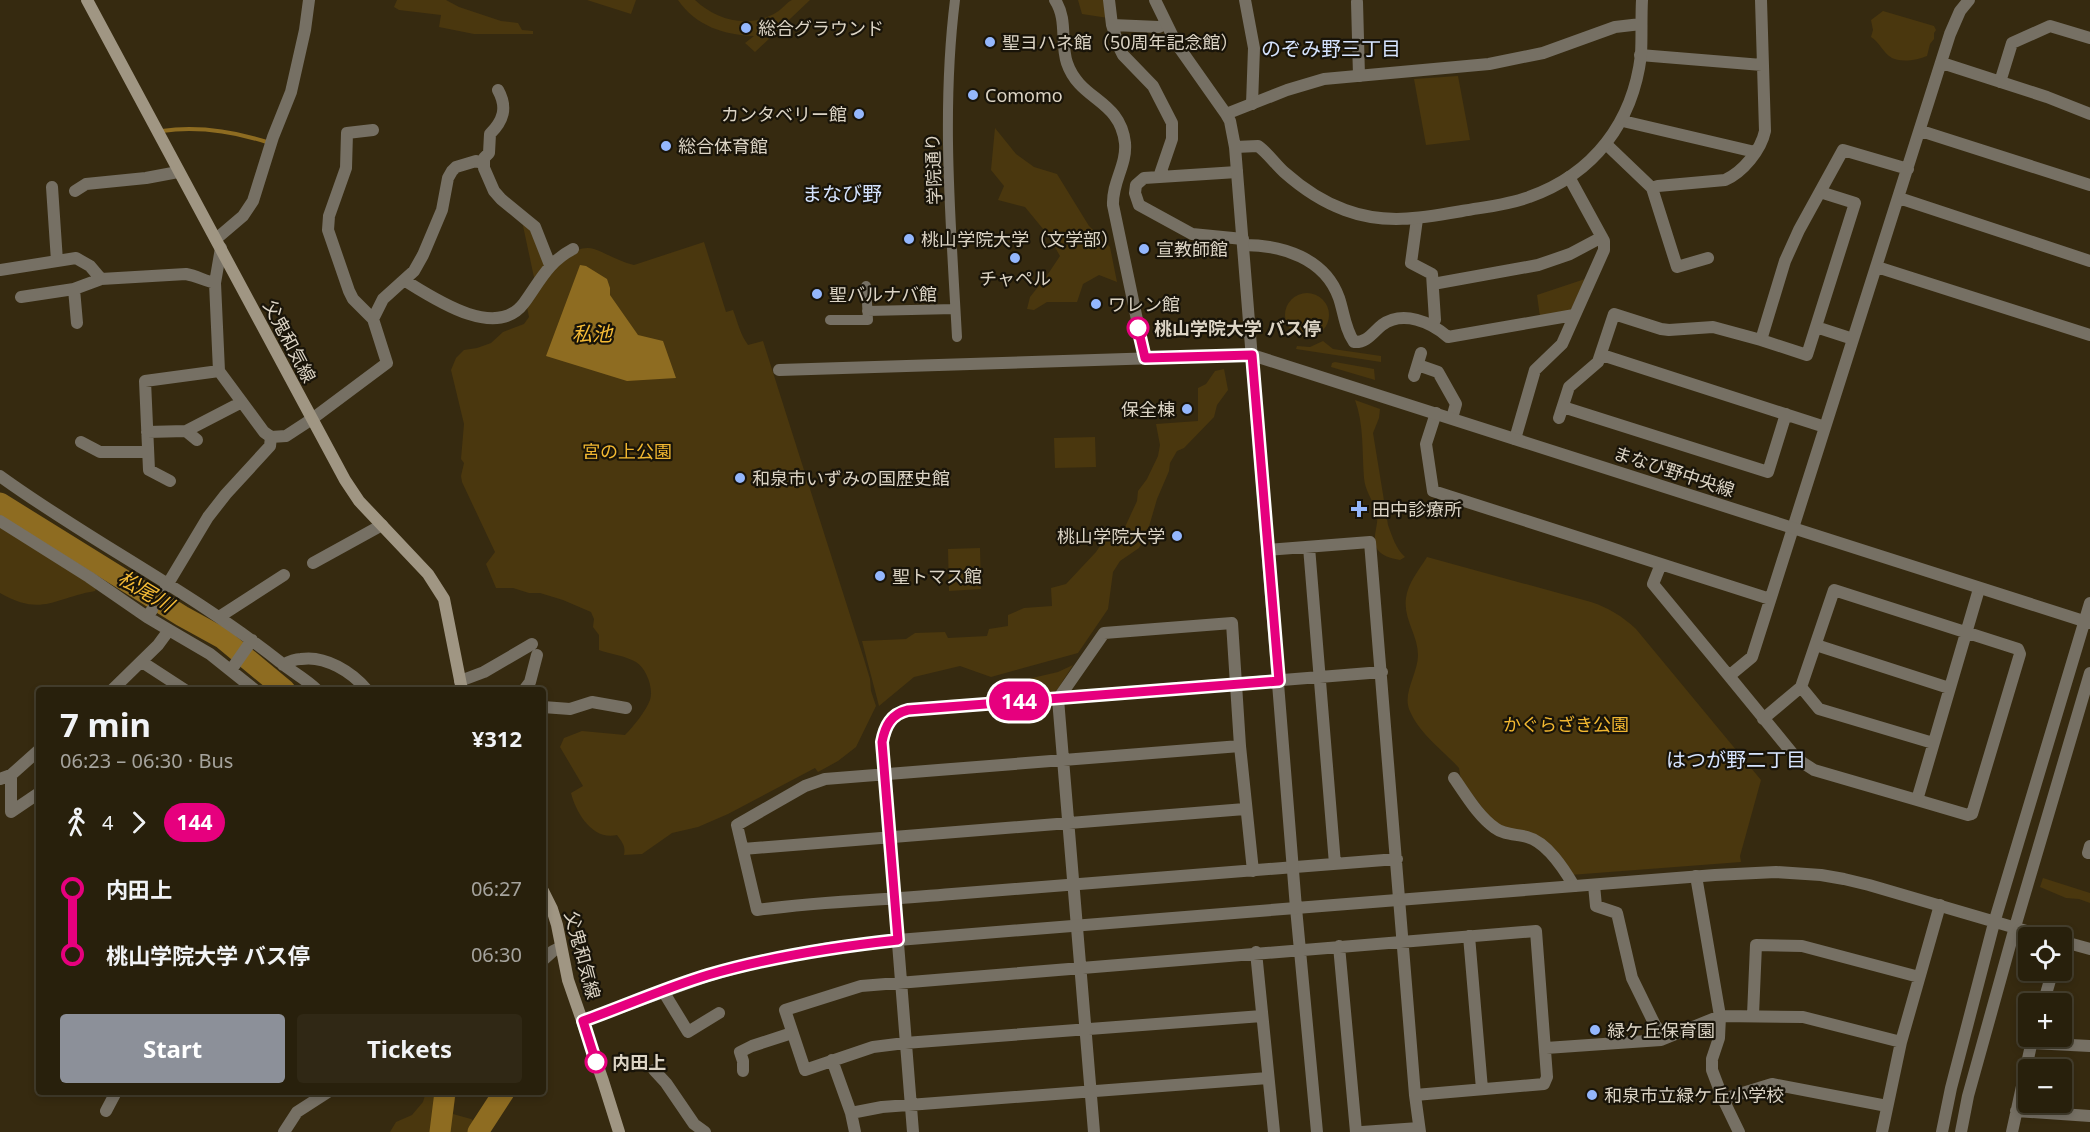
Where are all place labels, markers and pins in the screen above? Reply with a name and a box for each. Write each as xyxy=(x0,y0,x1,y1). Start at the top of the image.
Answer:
place label: 総合グラウンド xyxy=(758,16,884,40)
marker: 総合グラウンド xyxy=(739,21,753,35)
place label: 聖ヨハネ館（50周年記念館） xyxy=(1002,30,1239,54)
marker: 聖ヨハネ館（50周年記念館） xyxy=(983,35,997,49)
place label: Comomo xyxy=(985,83,1063,107)
marker: Comomo xyxy=(966,88,980,102)
place label: カンタベリー館 xyxy=(721,102,847,126)
marker: カンタベリー館 xyxy=(852,107,866,121)
place label: 総合体育館 xyxy=(678,134,768,158)
marker: 総合体育館 xyxy=(659,139,673,153)
place label: 桃山学院大学（文学部） xyxy=(921,227,1119,251)
marker: 桃山学院大学（文学部） xyxy=(902,232,916,246)
place label: 宣教師館 xyxy=(1156,237,1228,261)
marker: 宣教師館 xyxy=(1137,242,1151,256)
marker: チャペル xyxy=(1008,251,1022,265)
place label: チャペル xyxy=(979,266,1051,290)
place label: 聖バルナバ館 xyxy=(829,282,937,306)
marker: 聖バルナバ館 xyxy=(810,287,824,301)
place label: ワレン館 xyxy=(1108,292,1180,316)
marker: ワレン館 xyxy=(1089,297,1103,311)
place label: 桃山学院大学 バス停 xyxy=(1154,316,1321,340)
marker: 桃山学院大学 バス停 xyxy=(1127,317,1149,339)
place label: 保全棟 xyxy=(1121,397,1175,421)
marker: 保全棟 xyxy=(1180,402,1194,416)
place label: 和泉市いずみの国歴史館 xyxy=(752,466,950,490)
marker: 和泉市いずみの国歴史館 xyxy=(733,471,747,485)
place label: 田中診療所 xyxy=(1372,497,1462,521)
marker: 田中診療所 xyxy=(1350,500,1368,518)
place label: 桃山学院大学 xyxy=(1057,524,1165,548)
marker: 桃山学院大学 xyxy=(1170,529,1184,543)
place label: 聖トマス館 xyxy=(892,564,982,588)
marker: 聖トマス館 xyxy=(873,569,887,583)
place label: 緑ケ丘保育園 xyxy=(1607,1018,1715,1042)
marker: 緑ケ丘保育園 xyxy=(1588,1023,1602,1037)
place label: 内田上 xyxy=(612,1050,666,1074)
marker: 内田上 xyxy=(585,1051,607,1073)
place label: 和泉市立緑ケ丘小学校 xyxy=(1604,1083,1784,1107)
marker: 和泉市立緑ケ丘小学校 xyxy=(1585,1088,1599,1102)

